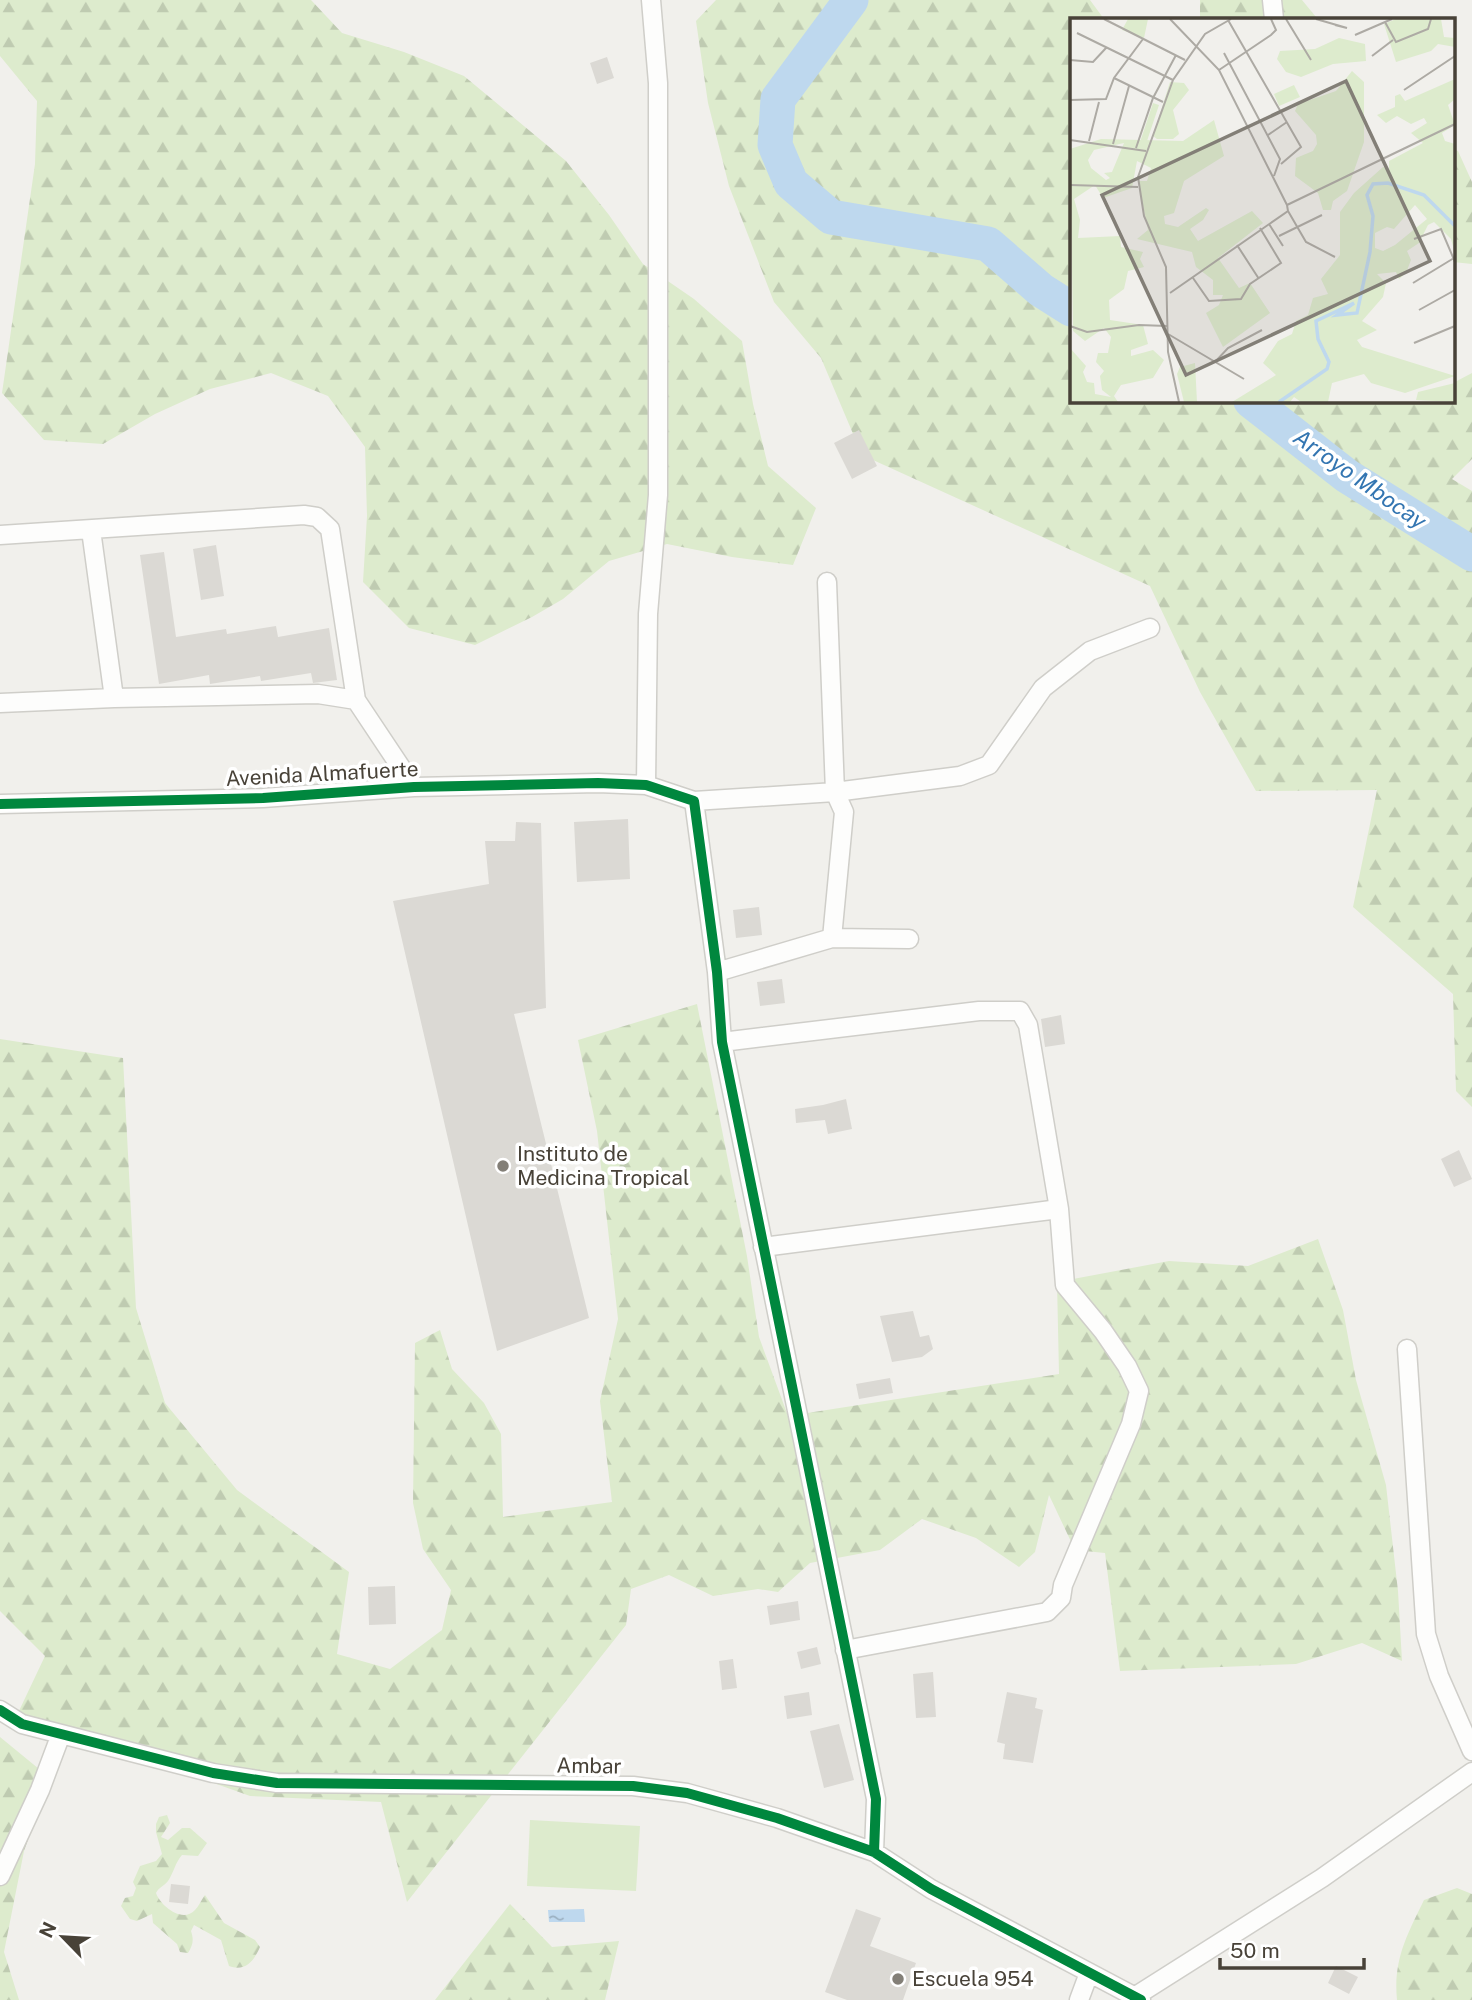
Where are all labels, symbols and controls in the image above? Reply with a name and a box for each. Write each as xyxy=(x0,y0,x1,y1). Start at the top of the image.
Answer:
inset map xyxy=(1070,18,1454,402)
water label: Arroyo Mbocay xyxy=(1289,423,1433,535)
street label: Avenida Almafuerte xyxy=(225,756,419,791)
place label: Instituto de Medicina Tropical xyxy=(517,1141,689,1190)
marker: Instituto de Medicina Tropical xyxy=(495,1158,511,1174)
street label: Ambar xyxy=(556,1752,622,1779)
north arrow xyxy=(28,1902,98,1972)
text: N xyxy=(34,1918,61,1941)
scale bar xyxy=(1220,1926,1364,1970)
text: 50 m xyxy=(1230,1938,1280,1963)
place label: Escuela 954 xyxy=(912,1966,1034,1991)
marker: Escuela 954 xyxy=(890,1971,906,1987)

